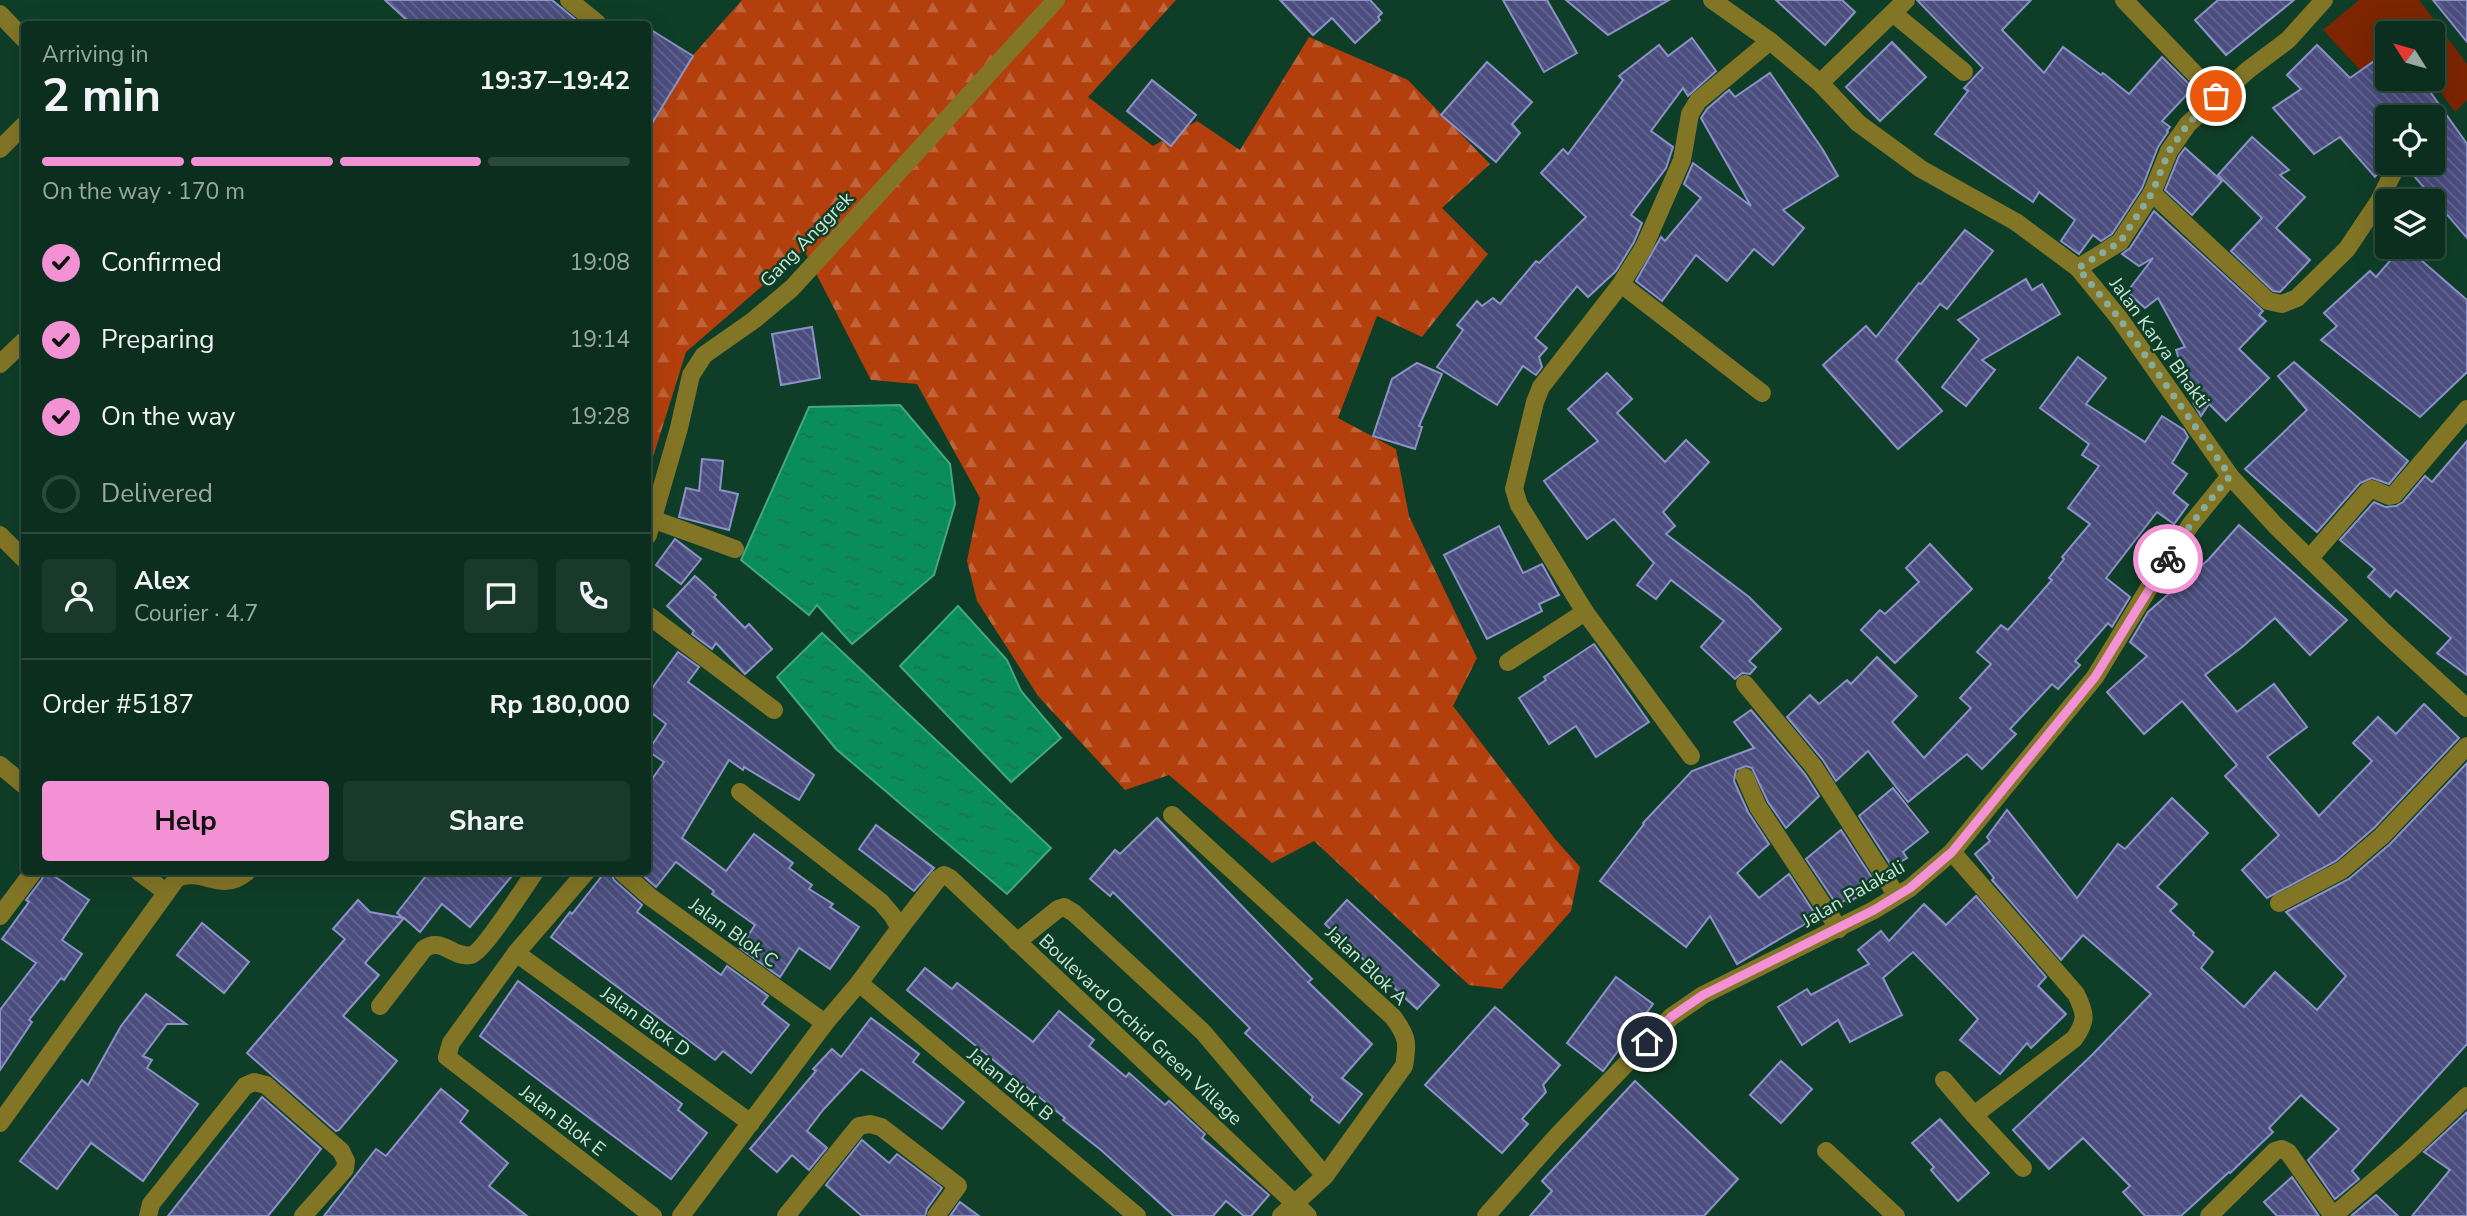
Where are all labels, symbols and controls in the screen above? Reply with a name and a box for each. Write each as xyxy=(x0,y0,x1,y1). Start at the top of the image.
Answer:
north arrow xyxy=(2375,21,2445,91)
map controls xyxy=(2375,21,2445,259)
text: Arriving in xyxy=(42,39,149,70)
text: 19:37–19:42 xyxy=(479,63,630,98)
text: 2 min xyxy=(42,64,161,127)
pin xyxy=(2186,66,2246,126)
icon: bag xyxy=(2197,77,2235,115)
button: locate xyxy=(2375,105,2445,175)
text: On the way · 170 m xyxy=(42,176,245,207)
street label: Gang Anggrek xyxy=(754,186,859,293)
button: layers xyxy=(2375,189,2445,259)
icon: check xyxy=(42,244,80,282)
text: Confirmed xyxy=(101,245,222,280)
text: 19:08 xyxy=(570,247,630,278)
street label: Jalan Karya Bhakti xyxy=(2102,271,2215,413)
icon: check xyxy=(42,321,80,359)
text: Preparing xyxy=(101,322,214,357)
text: 19:14 xyxy=(570,324,630,355)
icon: check xyxy=(42,398,80,436)
text: On the way xyxy=(101,399,235,434)
text: 19:28 xyxy=(570,401,630,432)
text: Delivered xyxy=(101,476,213,511)
courier xyxy=(2133,524,2203,594)
icon: bike xyxy=(2149,540,2187,578)
button: person xyxy=(42,559,116,633)
button: chat xyxy=(464,559,538,633)
button: phone xyxy=(556,559,630,633)
text: Alex xyxy=(134,563,190,598)
text: Courier · 4.7 xyxy=(134,598,258,629)
text: Order #5187 xyxy=(42,687,194,722)
text: Rp 180,000 xyxy=(489,687,630,722)
button: Help xyxy=(42,781,329,861)
button: Share xyxy=(343,781,630,861)
street label: Jalan Palakali xyxy=(1797,854,1910,934)
street label: Jalan Blok C xyxy=(683,891,783,974)
street label: Jalan Blok A xyxy=(1319,919,1413,1012)
street label: Boulevard Orchid Green Village xyxy=(1033,928,1248,1131)
street label: Jalan Blok D xyxy=(594,980,696,1063)
pin xyxy=(1617,1012,1677,1072)
icon: home xyxy=(1628,1023,1666,1061)
street label: Jalan Blok B xyxy=(961,1041,1059,1128)
street label: Jalan Blok E xyxy=(513,1079,611,1162)

